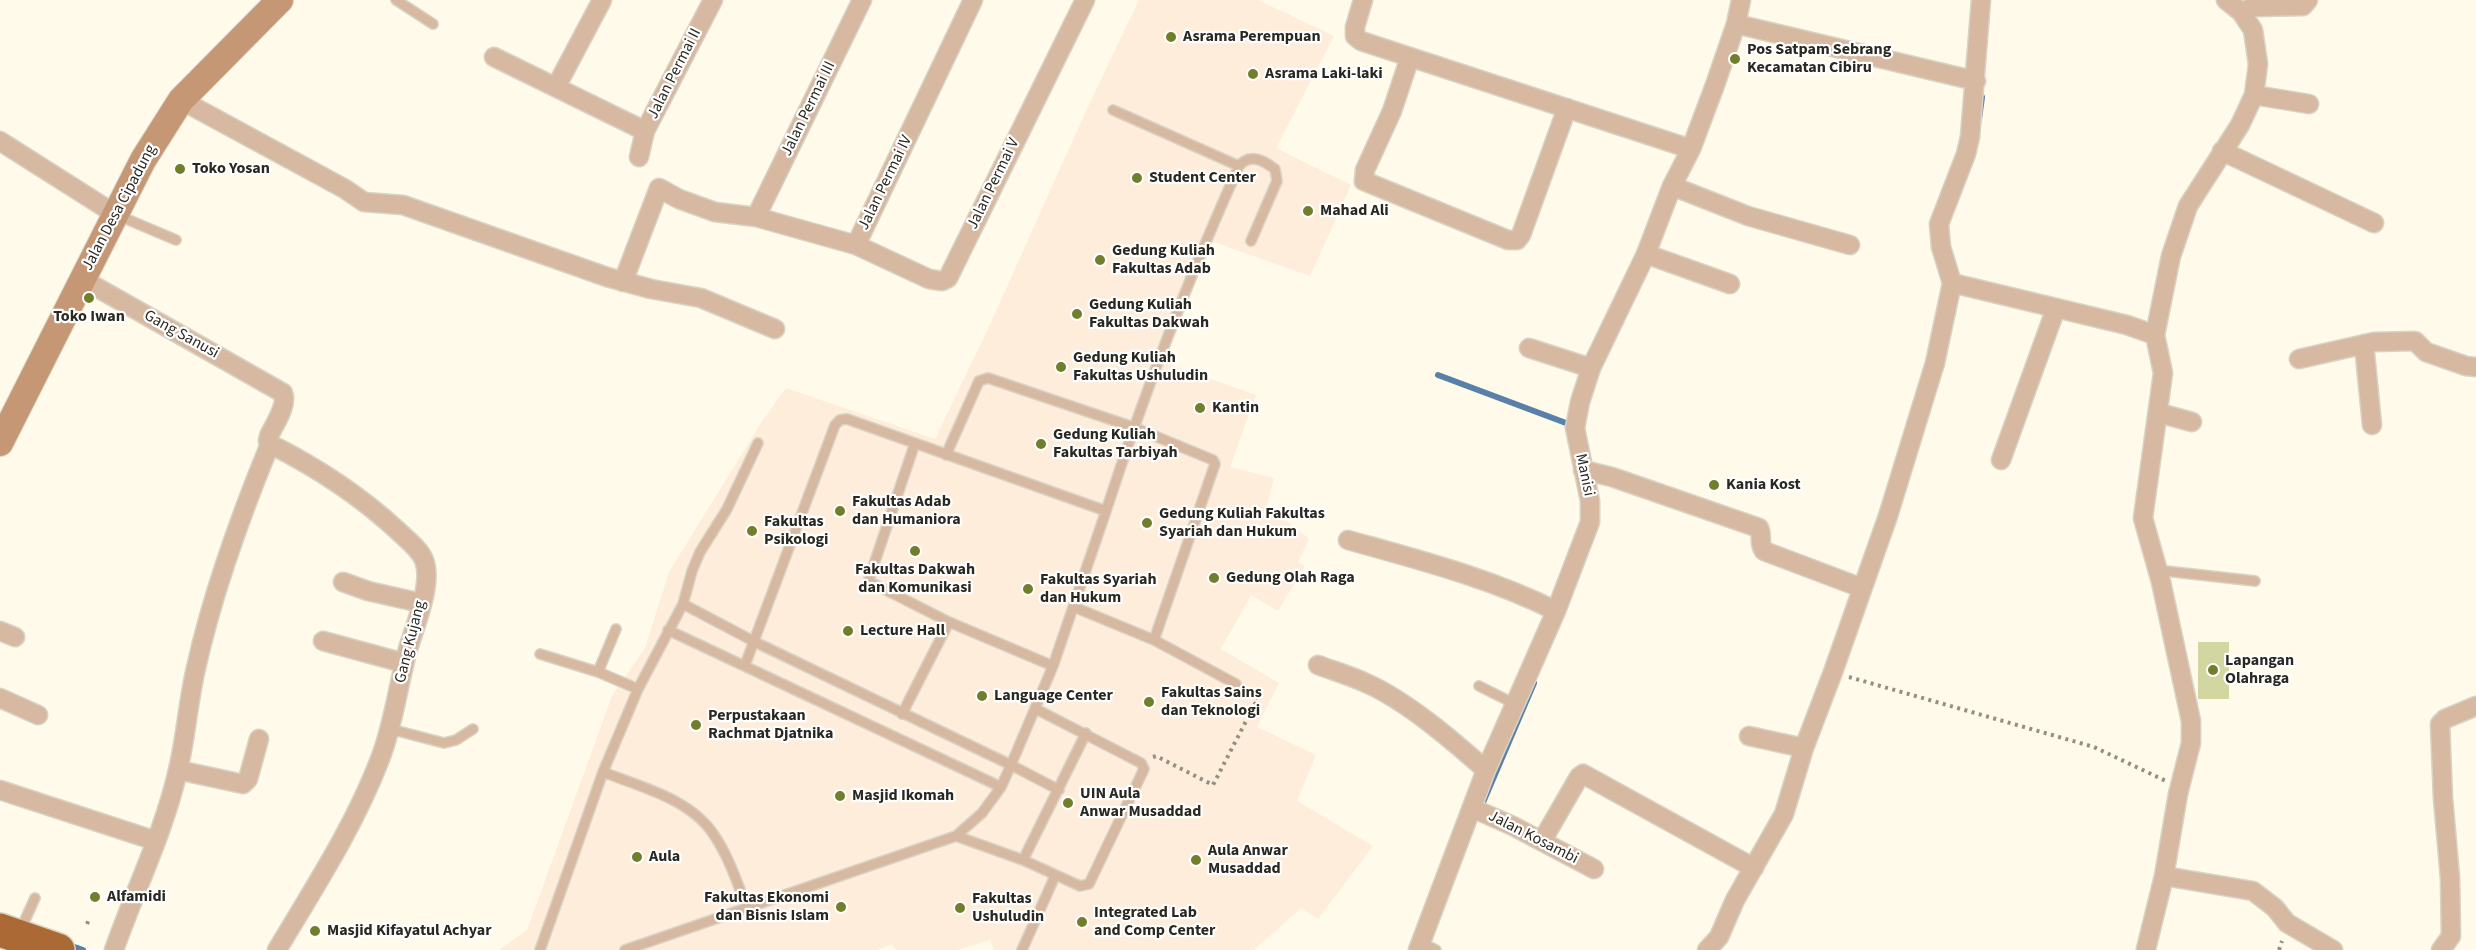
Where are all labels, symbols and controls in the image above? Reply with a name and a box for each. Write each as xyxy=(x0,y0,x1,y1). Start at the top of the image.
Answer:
street label: Jalan Permai II xyxy=(644,26,706,122)
place label: Asrama Perempuan xyxy=(1183,27,1321,47)
marker: Asrama Perempuan xyxy=(1164,30,1178,44)
place label: Pos Satpam Sebrang Kecamatan Cibiru xyxy=(1747,40,1891,78)
marker: Pos Satpam Sebrang Kecamatan Cibiru xyxy=(1728,52,1742,66)
street label: Jalan Permai III xyxy=(778,58,840,160)
place label: Asrama Laki-laki xyxy=(1265,64,1383,84)
marker: Asrama Laki-laki xyxy=(1246,67,1260,81)
street label: Jalan Permai IV xyxy=(855,133,917,233)
street label: Jalan Permai V xyxy=(964,135,1024,233)
street label: Jalan Desa Cipadung xyxy=(79,142,161,274)
place label: Toko Yosan xyxy=(192,159,270,179)
marker: Toko Yosan xyxy=(173,162,187,176)
place label: Student Center xyxy=(1149,168,1256,188)
marker: Student Center xyxy=(1130,171,1144,185)
place label: Mahad Ali xyxy=(1320,201,1389,221)
marker: Mahad Ali xyxy=(1301,204,1315,218)
place label: Gedung Kuliah Fakultas Adab xyxy=(1112,241,1215,279)
marker: Gedung Kuliah Fakultas Adab xyxy=(1093,253,1107,267)
marker: Toko Iwan xyxy=(82,291,96,305)
place label: Gedung Kuliah Fakultas Dakwah xyxy=(1089,295,1209,333)
place label: Toko Iwan xyxy=(53,307,125,327)
street label: Gang Sanusi xyxy=(140,307,222,363)
marker: Gedung Kuliah Fakultas Dakwah xyxy=(1070,307,1084,321)
place label: Gedung Kuliah Fakultas Ushuludin xyxy=(1073,348,1208,386)
marker: Gedung Kuliah Fakultas Ushuludin xyxy=(1054,360,1068,374)
place label: Kantin xyxy=(1212,398,1259,418)
marker: Kantin xyxy=(1193,401,1207,415)
place label: Gedung Kuliah Fakultas Tarbiyah xyxy=(1053,425,1178,463)
marker: Gedung Kuliah Fakultas Tarbiyah xyxy=(1034,437,1048,451)
street label: Manisi xyxy=(1570,452,1598,498)
place label: Kania Kost xyxy=(1726,475,1801,495)
marker: Kania Kost xyxy=(1707,478,1721,492)
place label: Fakultas Adab dan Humaniora xyxy=(852,492,961,530)
marker: Fakultas Adab dan Humaniora xyxy=(833,504,847,518)
place label: Gedung Kuliah Fakultas Syariah dan Hukum xyxy=(1159,504,1325,542)
place label: Fakultas Psikologi xyxy=(764,512,828,550)
marker: Gedung Kuliah Fakultas Syariah dan Hukum xyxy=(1140,516,1154,530)
marker: Fakultas Psikologi xyxy=(745,524,759,538)
marker: Fakultas Dakwah dan Komunikasi xyxy=(908,544,922,558)
place label: Fakultas Dakwah dan Komunikasi xyxy=(855,560,975,598)
place label: Gedung Olah Raga xyxy=(1226,568,1355,588)
place label: Fakultas Syariah dan Hukum xyxy=(1040,570,1157,608)
marker: Gedung Olah Raga xyxy=(1207,571,1221,585)
marker: Fakultas Syariah dan Hukum xyxy=(1021,582,1035,596)
street label: Gang Kujang xyxy=(391,599,431,685)
place label: Lecture Hall xyxy=(860,621,945,641)
marker: Lecture Hall xyxy=(841,624,855,638)
place label: Lapangan Olahraga xyxy=(2225,651,2294,689)
marker: Lapangan Olahraga xyxy=(2206,663,2220,677)
place label: Fakultas Sains dan Teknologi xyxy=(1161,683,1262,721)
place label: Language Center xyxy=(994,686,1113,706)
marker: Language Center xyxy=(975,689,989,703)
marker: Fakultas Sains dan Teknologi xyxy=(1142,695,1156,709)
place label: Perpustakaan Rachmat Djatnika xyxy=(708,706,833,744)
marker: Perpustakaan Rachmat Djatnika xyxy=(689,718,703,732)
place label: UIN Aula Anwar Musaddad xyxy=(1080,784,1201,822)
place label: Masjid Ikomah xyxy=(852,786,954,806)
marker: Masjid Ikomah xyxy=(833,789,847,803)
marker: UIN Aula Anwar Musaddad xyxy=(1061,796,1075,810)
street label: Jalan Kosambi xyxy=(1485,807,1581,869)
place label: Aula Anwar Musaddad xyxy=(1208,841,1288,879)
place label: Aula xyxy=(649,847,680,867)
marker: Aula xyxy=(630,850,644,864)
marker: Aula Anwar Musaddad xyxy=(1189,853,1203,867)
place label: Alfamidi xyxy=(107,887,166,907)
place label: Fakultas Ekonomi dan Bisnis Islam xyxy=(704,888,829,926)
place label: Fakultas Ushuludin xyxy=(972,889,1044,927)
marker: Alfamidi xyxy=(88,890,102,904)
marker: Fakultas Ekonomi dan Bisnis Islam xyxy=(834,900,848,914)
marker: Fakultas Ushuludin xyxy=(953,901,967,915)
place label: Integrated Lab and Comp Center xyxy=(1094,903,1215,941)
marker: Integrated Lab and Comp Center xyxy=(1075,915,1089,929)
place label: Masjid Kifayatul Achyar xyxy=(327,921,492,941)
marker: Masjid Kifayatul Achyar xyxy=(308,924,322,938)

